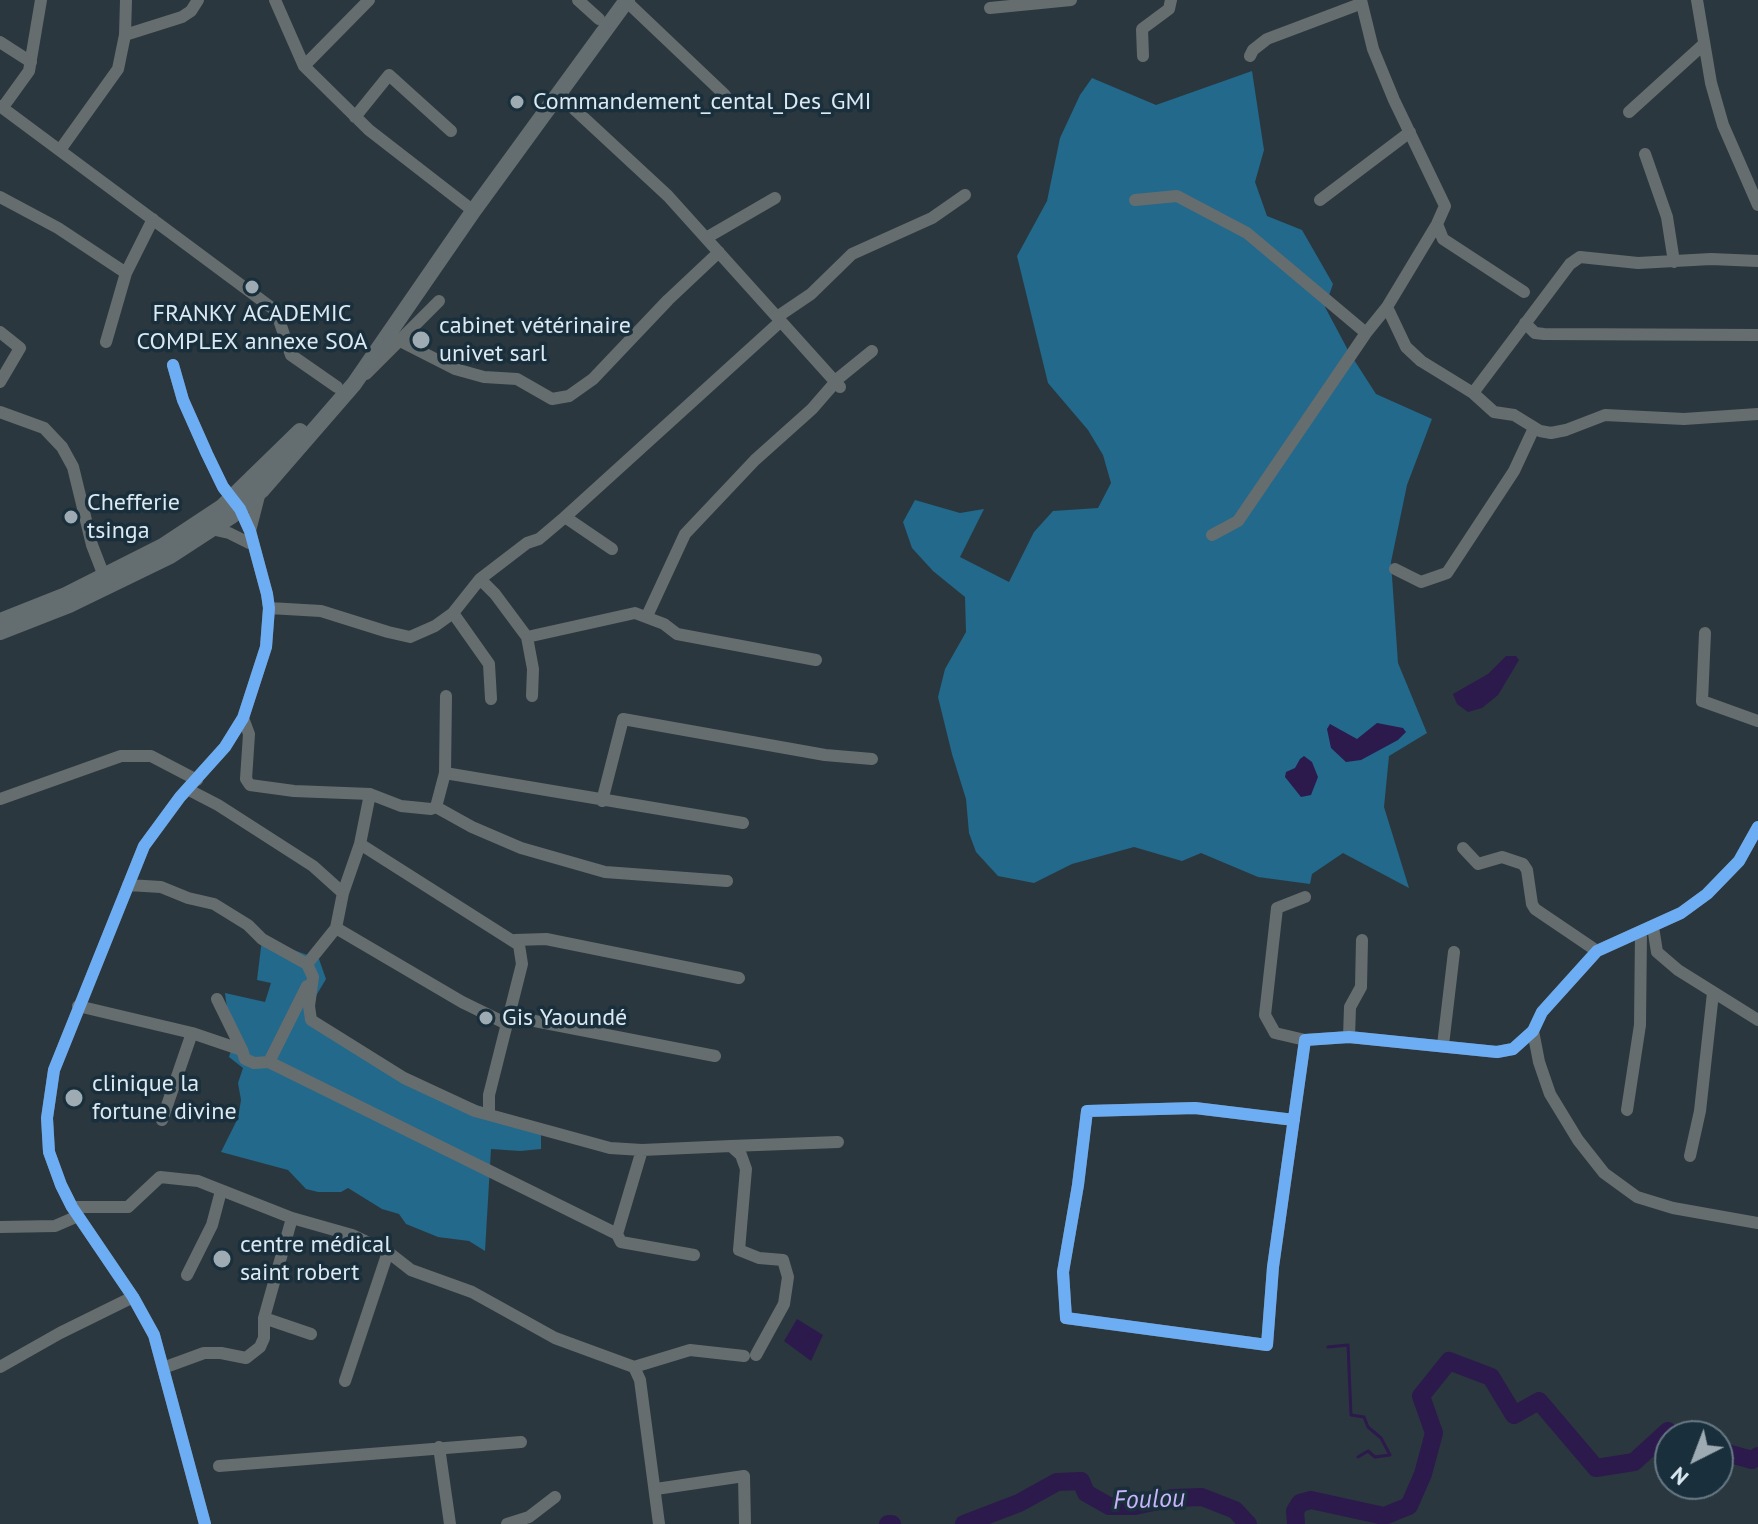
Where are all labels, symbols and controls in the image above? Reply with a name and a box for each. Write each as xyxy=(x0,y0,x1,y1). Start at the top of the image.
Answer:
place label: Commandement_cental_Des_GMI xyxy=(533,88,871,116)
marker: Commandement_cental_Des_GMI xyxy=(508,93,526,111)
marker: FRANKY ACADEMIC COMPLEX annexe SOA xyxy=(243,278,261,296)
place label: FRANKY ACADEMIC COMPLEX annexe SOA xyxy=(136,300,368,356)
place label: cabinet vétérinaire univet sarl xyxy=(439,312,631,368)
marker: cabinet vétérinaire univet sarl xyxy=(410,329,432,351)
place label: Chefferie tsinga xyxy=(87,489,180,545)
marker: Chefferie tsinga xyxy=(62,508,80,526)
place label: Gis Yaoundé xyxy=(502,1004,627,1032)
marker: Gis Yaoundé xyxy=(477,1009,495,1027)
place label: clinique la fortune divine xyxy=(92,1070,237,1126)
marker: clinique la fortune divine xyxy=(63,1087,85,1109)
place label: centre médical saint robert xyxy=(240,1231,391,1287)
marker: centre médical saint robert xyxy=(211,1248,233,1270)
north arrow xyxy=(1654,1420,1734,1500)
text: N xyxy=(1665,1461,1694,1492)
water label: Foulou xyxy=(1112,1483,1186,1517)

